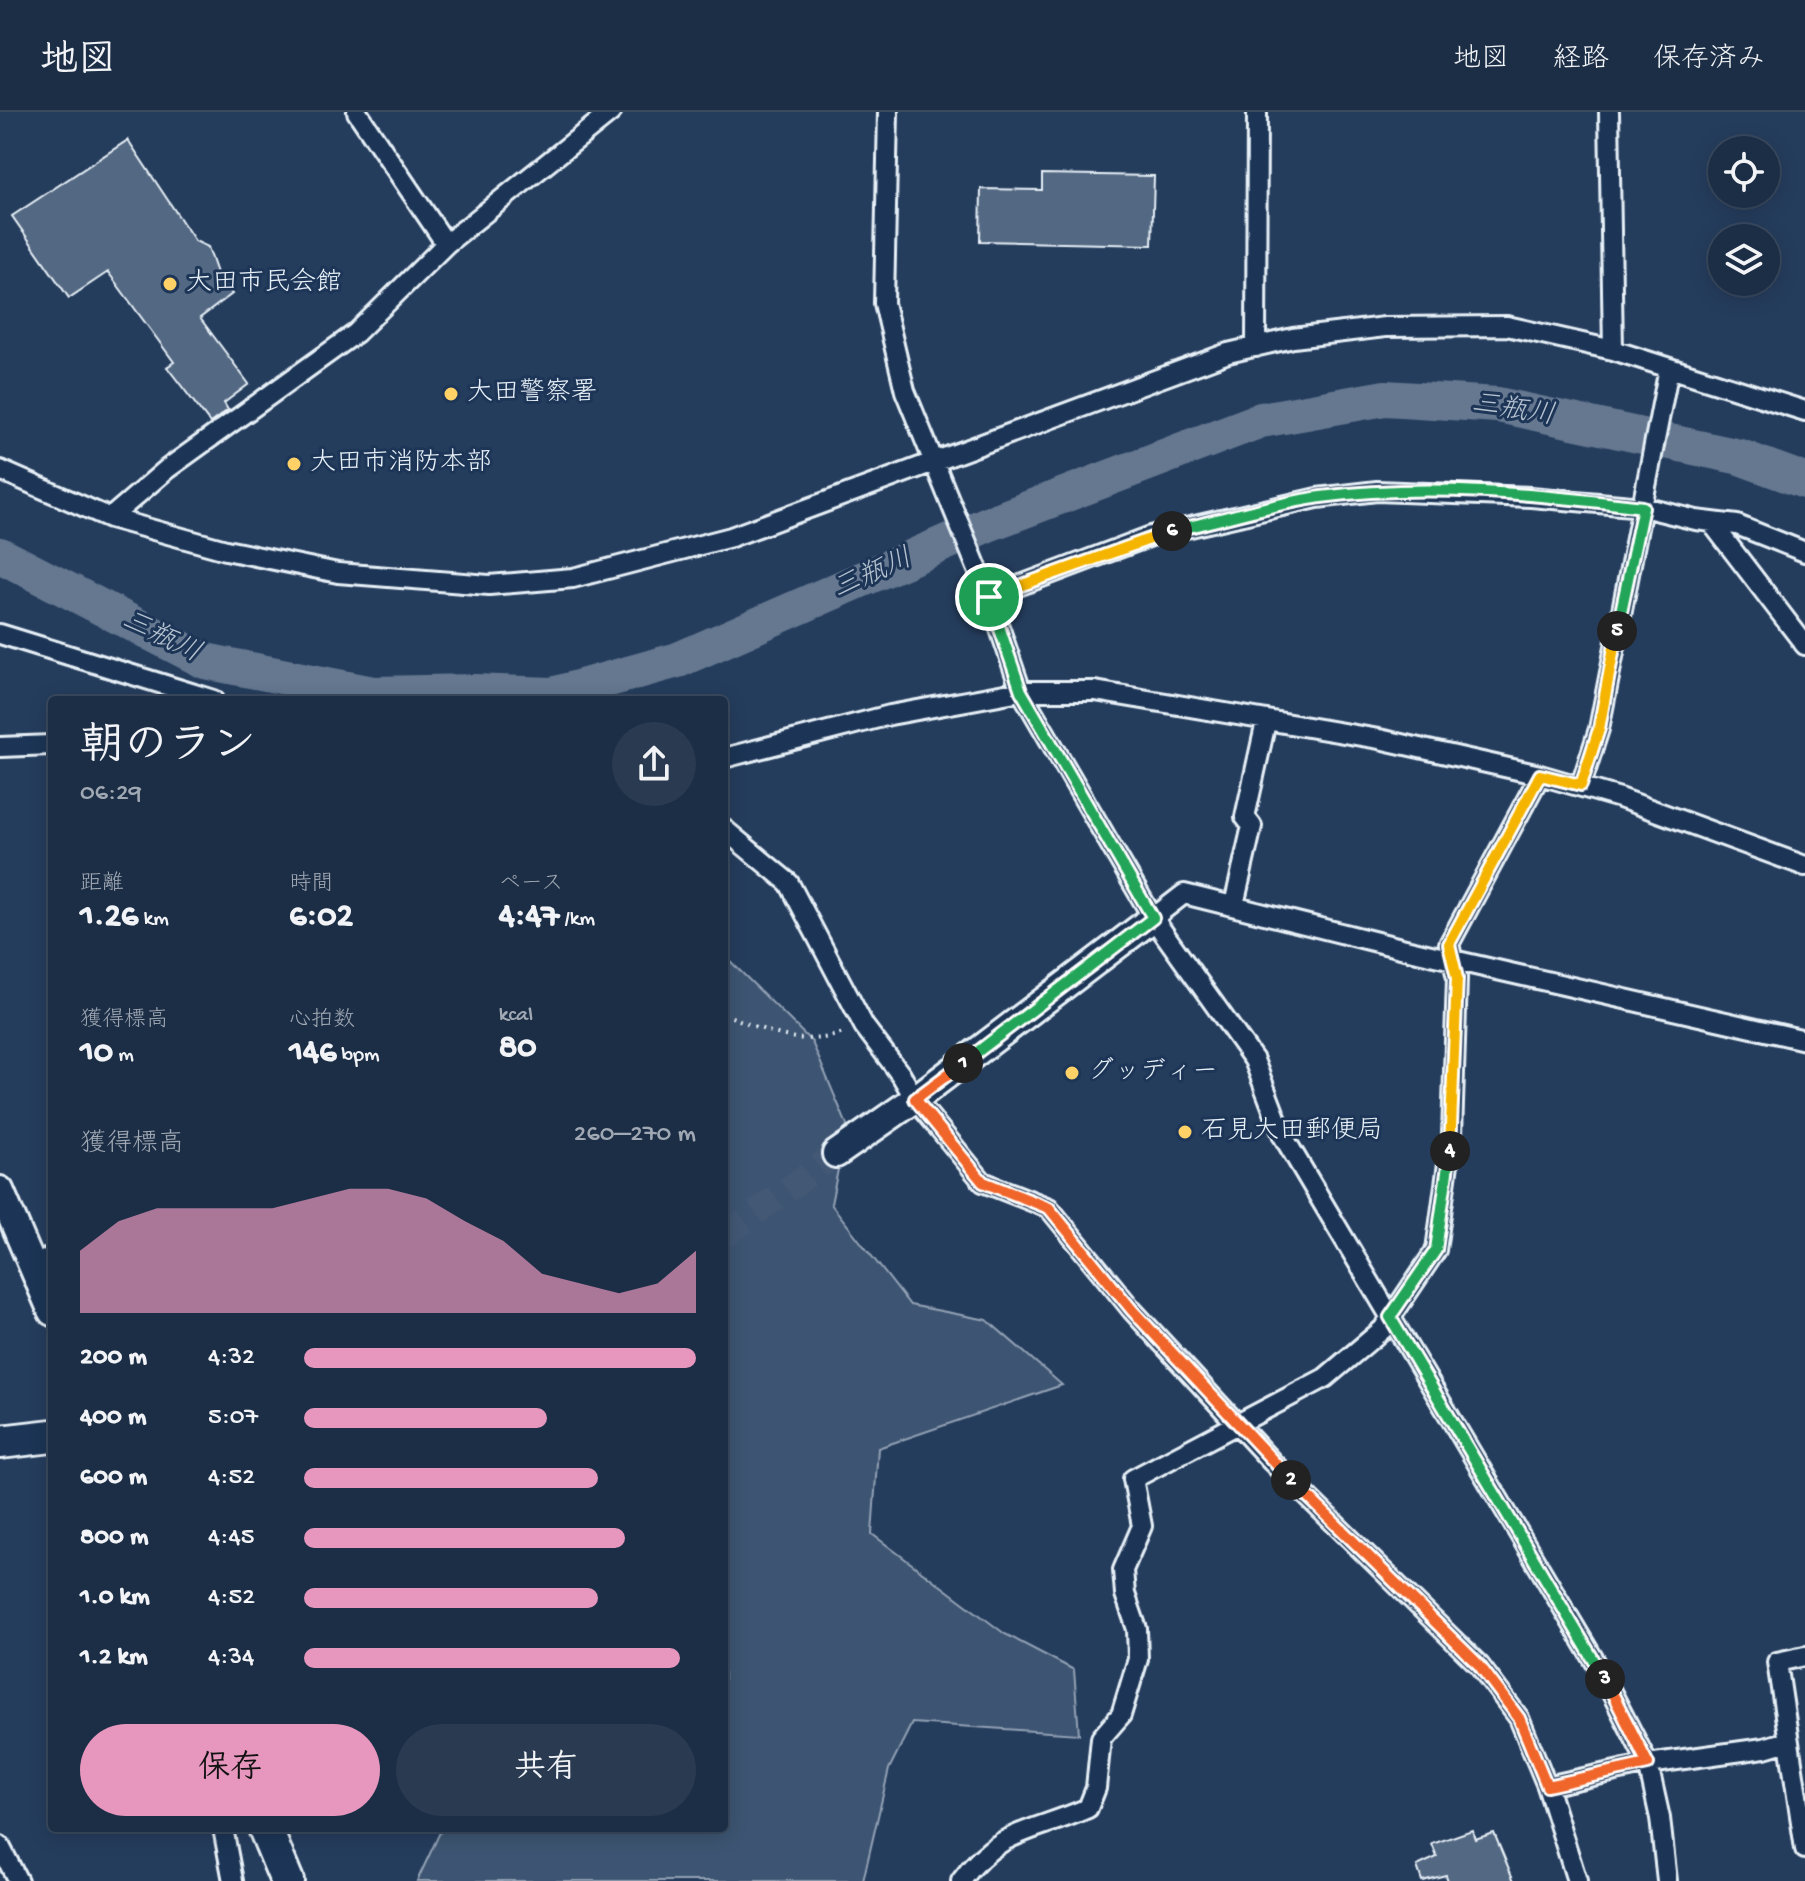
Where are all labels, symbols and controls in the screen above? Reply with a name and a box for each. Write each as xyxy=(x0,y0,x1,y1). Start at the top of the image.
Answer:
text: 地図 xyxy=(40,41,116,85)
text: 地図 xyxy=(1453,44,1509,77)
text: 経路 xyxy=(1553,44,1609,77)
text: 保存済み xyxy=(1653,44,1765,77)
map controls xyxy=(1708,136,1780,296)
button: locate xyxy=(1708,136,1780,208)
button: layers xyxy=(1708,224,1780,296)
place label: 大田市民会館 xyxy=(186,267,342,300)
marker: 大田市民会館 xyxy=(161,275,179,293)
place label: 大田警察署 xyxy=(467,377,597,410)
marker: 大田警察署 xyxy=(442,385,460,403)
water label: 三瓶川 xyxy=(1469,388,1557,434)
place label: 大田市消防本部 xyxy=(310,448,492,480)
marker: 大田市消防本部 xyxy=(285,455,303,473)
pin: 6 xyxy=(1152,511,1192,551)
text: 6 xyxy=(1166,518,1178,544)
water label: 三瓶川 xyxy=(828,543,918,607)
pin xyxy=(955,563,1023,631)
icon: arrive xyxy=(967,575,1011,619)
water label: 三瓶川 xyxy=(116,605,206,671)
pin: 5 xyxy=(1597,611,1637,651)
text: 5 xyxy=(1611,618,1623,644)
button: share xyxy=(612,722,696,806)
text: 朝のラン xyxy=(80,723,256,775)
text: 06:29 xyxy=(80,779,142,810)
text: 距離 xyxy=(80,872,124,898)
text: 時間 xyxy=(289,872,333,898)
text: ペース xyxy=(499,872,563,898)
text: 1.26 xyxy=(80,898,138,938)
text: 6:02 xyxy=(289,898,353,938)
text: 4:47 xyxy=(499,898,559,938)
text: km xyxy=(138,907,169,933)
text: /km xyxy=(559,907,595,933)
text: kcal xyxy=(499,1003,533,1029)
text: 獲得標高 xyxy=(80,1008,168,1034)
text: 心拍数 xyxy=(289,1008,355,1034)
text: 80 xyxy=(499,1029,537,1069)
text: 10 xyxy=(80,1034,113,1074)
text: 146 xyxy=(289,1034,336,1074)
text: m xyxy=(113,1043,134,1069)
text: bpm xyxy=(336,1043,380,1069)
pin: 1 xyxy=(943,1043,983,1083)
text: 1 xyxy=(959,1050,967,1076)
place label: グッディー xyxy=(1088,1056,1218,1089)
marker: グッディー xyxy=(1063,1064,1081,1082)
place label: 石見大田郵便局 xyxy=(1201,1116,1383,1148)
text: 260–270 m xyxy=(574,1120,696,1151)
marker: 石見大田郵便局 xyxy=(1176,1123,1194,1141)
text: 獲得標高 xyxy=(80,1130,184,1161)
pin: 4 xyxy=(1430,1131,1470,1171)
text: 4 xyxy=(1445,1138,1455,1164)
text: 200 m xyxy=(80,1343,147,1374)
text: 4:32 xyxy=(208,1343,255,1374)
text: 400 m xyxy=(80,1403,146,1434)
text: 5:07 xyxy=(208,1403,258,1434)
pin: 2 xyxy=(1271,1460,1311,1500)
text: 600 m xyxy=(80,1463,147,1494)
text: 4:52 xyxy=(208,1463,255,1494)
text: 2 xyxy=(1286,1467,1296,1493)
text: 800 m xyxy=(80,1523,148,1554)
text: 4:45 xyxy=(208,1523,254,1554)
text: 1.0 km xyxy=(80,1583,150,1614)
text: 4:52 xyxy=(208,1583,255,1614)
text: 1.2 km xyxy=(80,1643,148,1674)
text: 4:34 xyxy=(208,1643,254,1674)
pin: 3 xyxy=(1585,1659,1625,1699)
text: 3 xyxy=(1599,1666,1611,1692)
button: 保存 xyxy=(80,1724,380,1816)
button: 共有 xyxy=(396,1724,696,1816)

